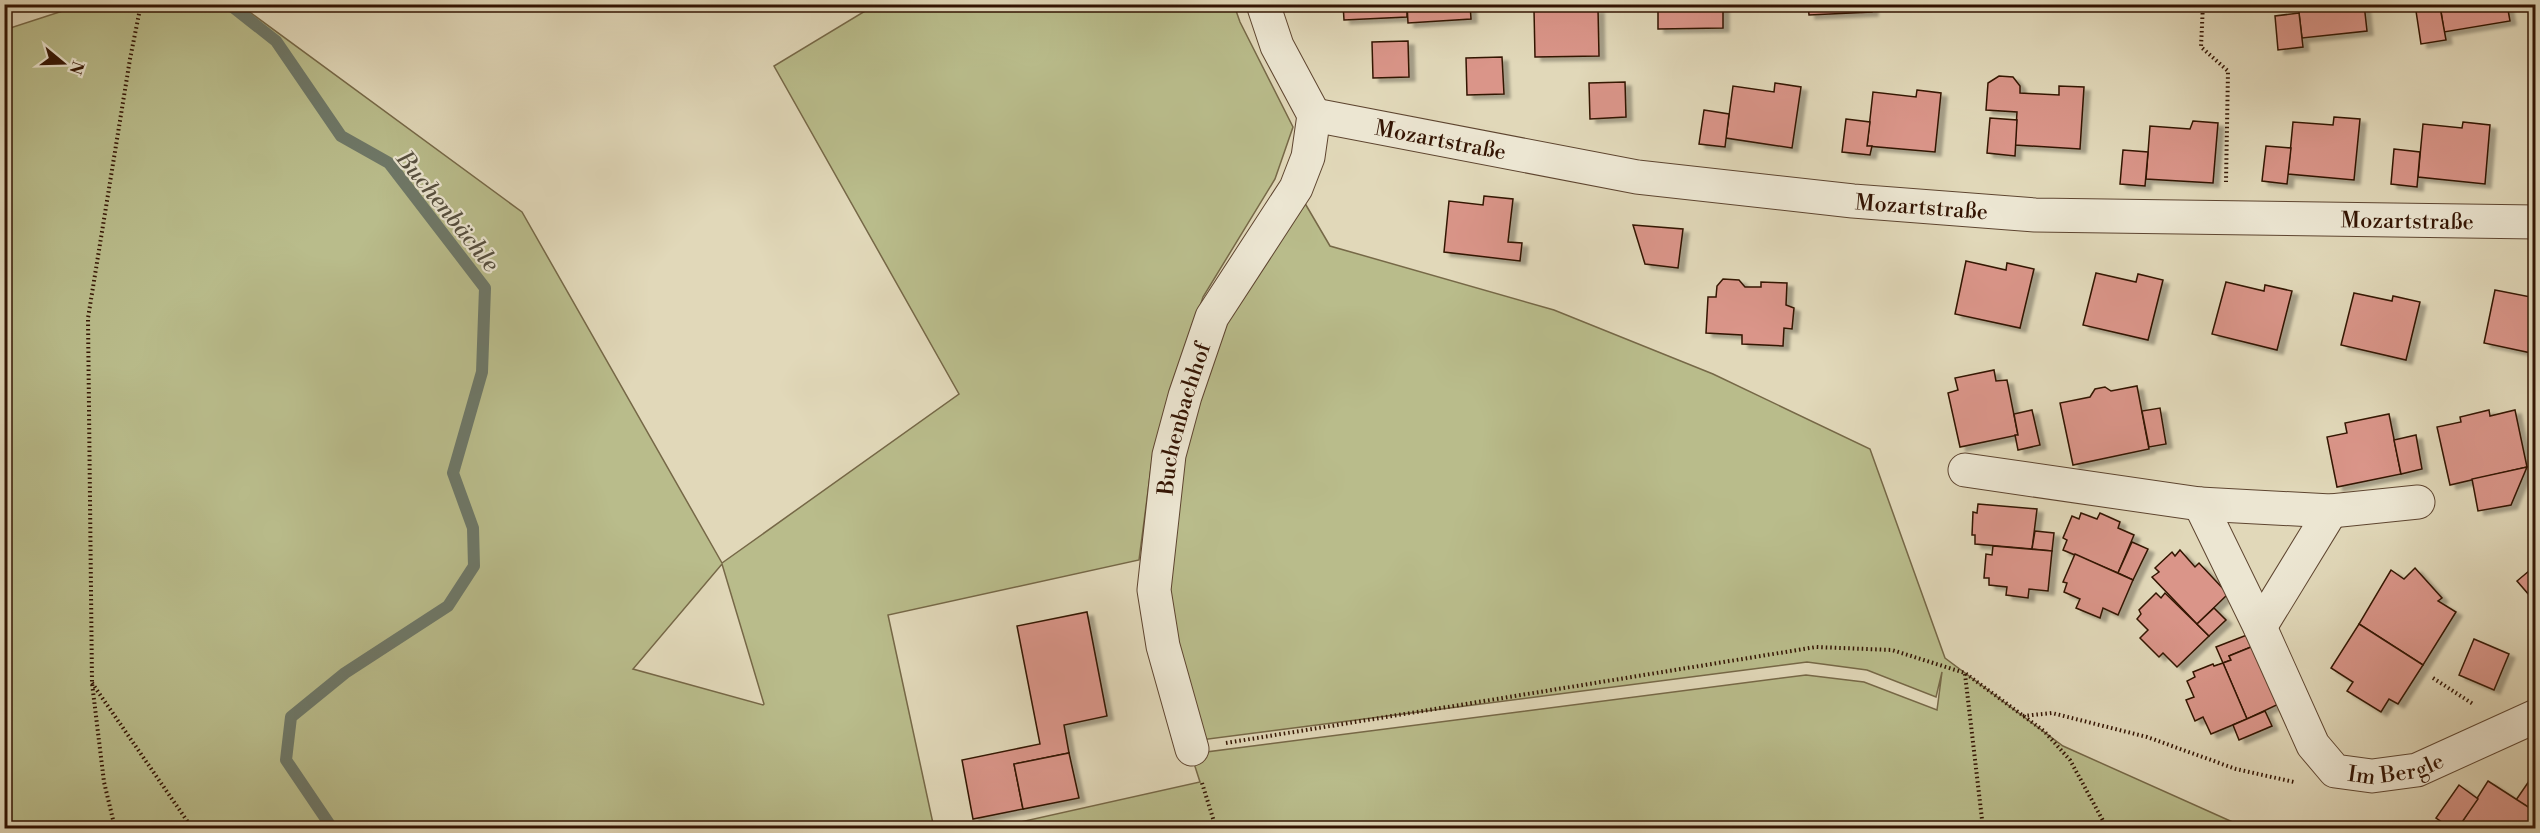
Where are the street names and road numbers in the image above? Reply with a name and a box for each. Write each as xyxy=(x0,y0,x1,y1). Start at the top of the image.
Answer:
street label: Mozartstraße xyxy=(1373,115,1508,167)
street label: Mozartstraße xyxy=(1854,189,1989,226)
street label: Mozartstraße xyxy=(2340,207,2474,236)
street label: Buchenbachhof xyxy=(1153,338,1218,498)
street label: Im Bergle xyxy=(2346,748,2448,791)

